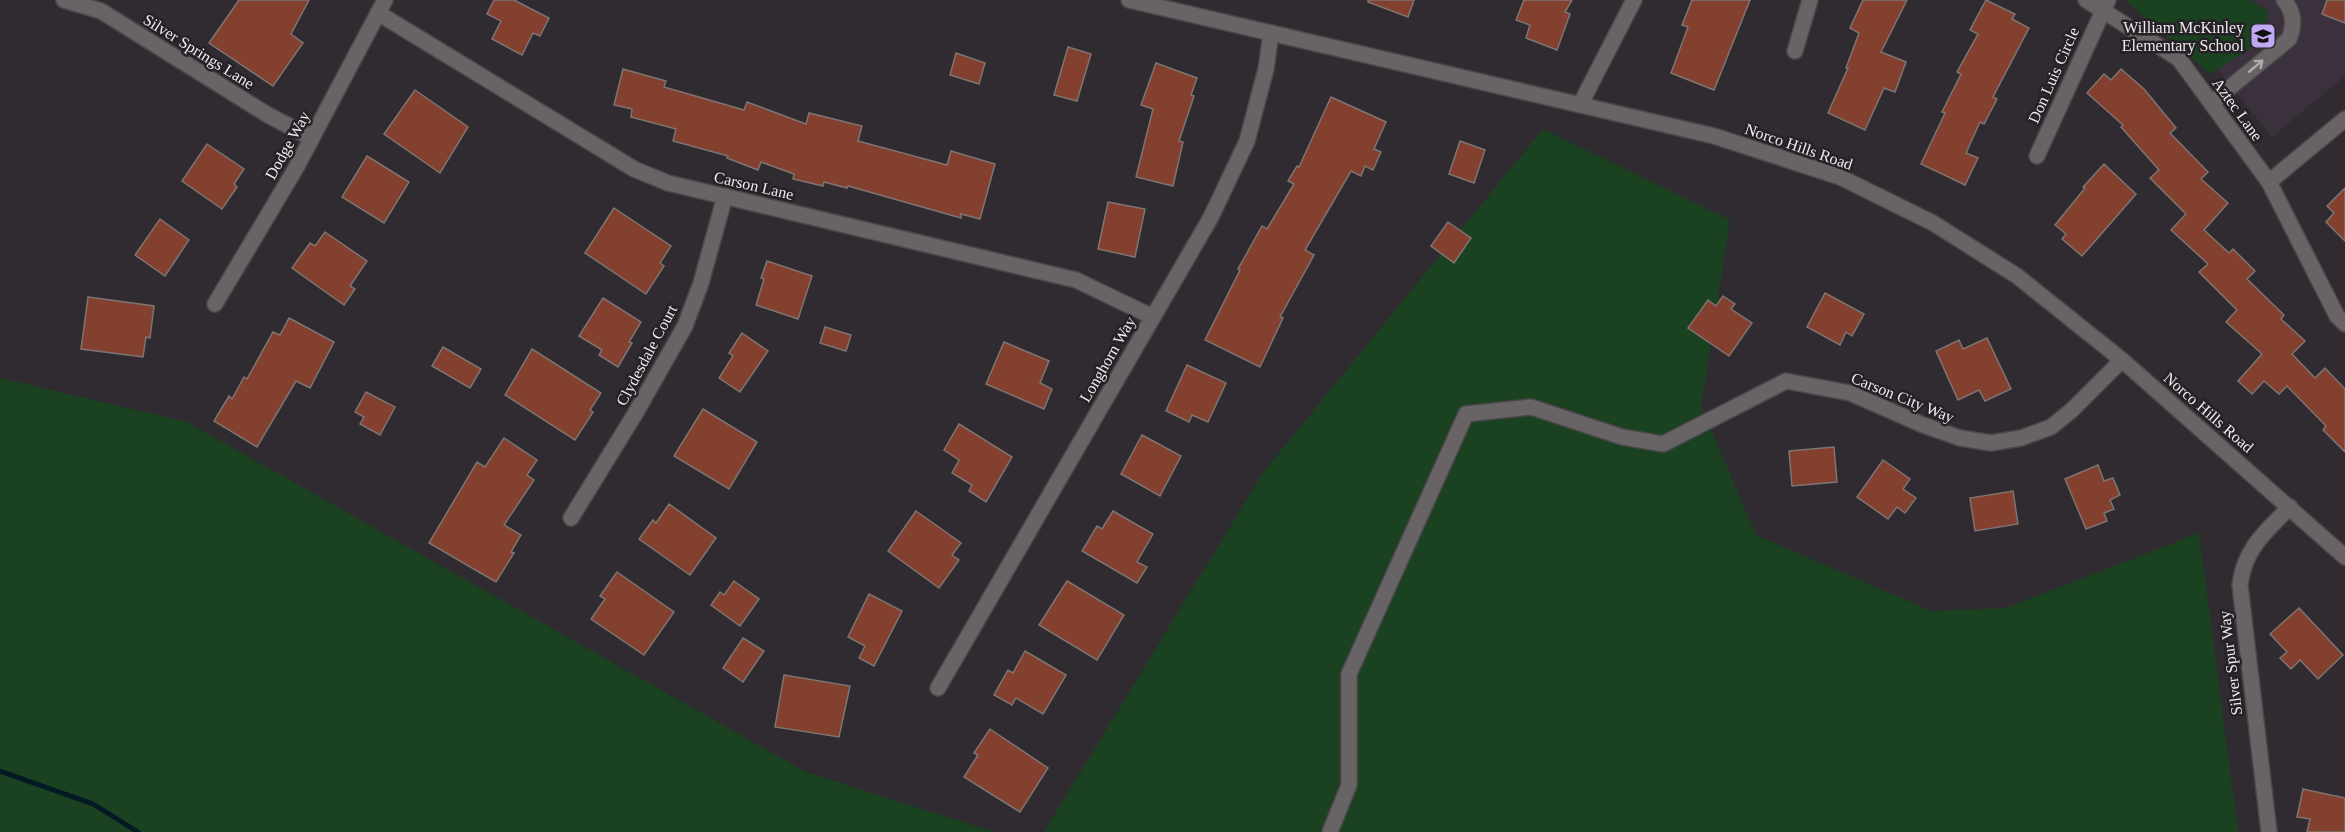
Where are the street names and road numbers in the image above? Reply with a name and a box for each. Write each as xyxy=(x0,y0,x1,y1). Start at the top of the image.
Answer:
street label: Silver Springs Lane xyxy=(140,11,257,93)
street label: Don Luis Circle xyxy=(2025,25,2082,126)
street label: Aztec Lane xyxy=(2209,75,2266,144)
street label: Dodge Way xyxy=(262,108,314,183)
street label: Norco Hills Road xyxy=(1743,120,1855,173)
street label: Carson Lane xyxy=(712,168,795,203)
street label: Clydesdale Court xyxy=(613,302,681,409)
street label: Longhorn Way xyxy=(1076,314,1140,405)
street label: Carson City Way xyxy=(1848,369,1957,427)
street label: Norco Hills Road xyxy=(2161,369,2257,456)
street label: Silver Spur Way xyxy=(2216,610,2246,716)

